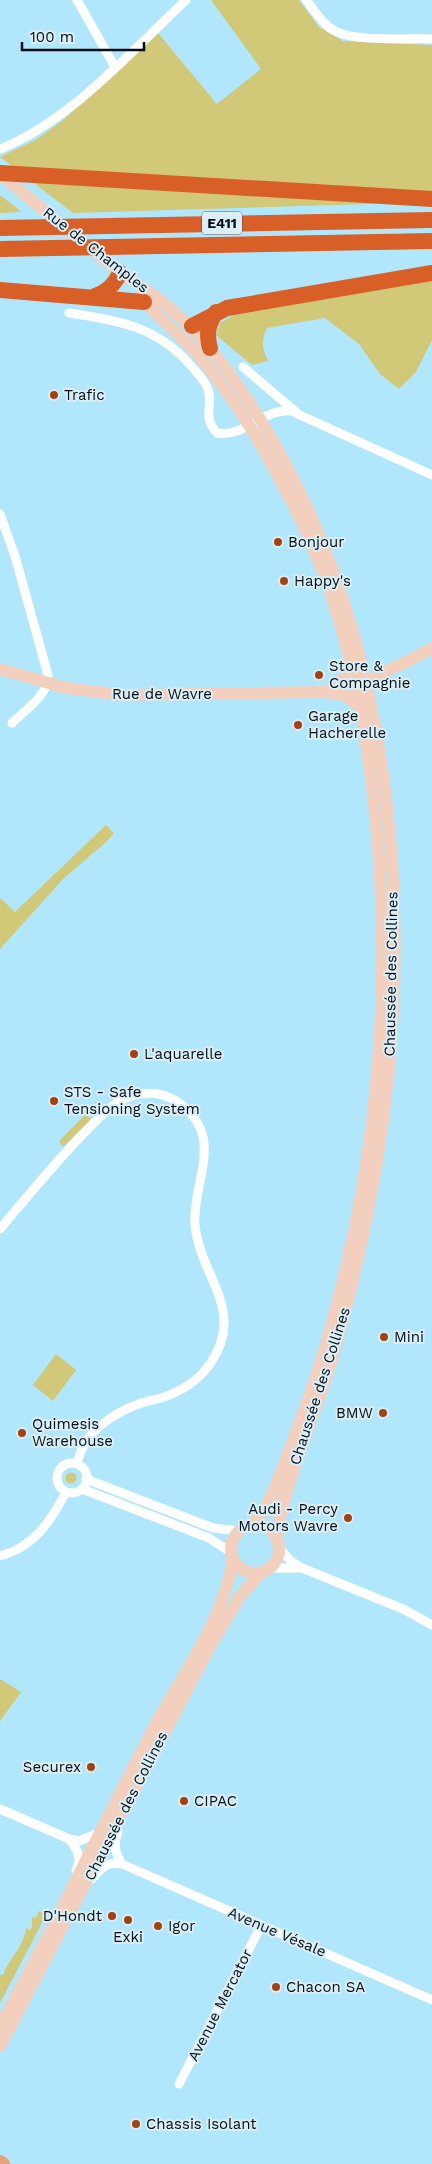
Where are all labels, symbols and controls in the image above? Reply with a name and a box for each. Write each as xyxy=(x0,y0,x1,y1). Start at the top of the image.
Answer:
scale bar xyxy=(22,20,145,52)
text: 100 m xyxy=(30,28,74,46)
street label: Rue de Champles xyxy=(40,203,152,297)
road number: E411 xyxy=(202,212,242,234)
place label: Trafic xyxy=(64,386,105,404)
marker: Trafic xyxy=(48,389,60,401)
place label: Bonjour xyxy=(288,533,344,551)
marker: Bonjour xyxy=(272,536,284,548)
place label: Happy's xyxy=(294,572,351,590)
marker: Happy's xyxy=(278,575,290,587)
place label: Store & Compagnie xyxy=(329,657,410,692)
marker: Store & Compagnie xyxy=(313,669,325,681)
street label: Rue de Wavre xyxy=(112,685,212,703)
place label: Garage Hacherelle xyxy=(308,707,386,742)
marker: Garage Hacherelle xyxy=(292,719,304,731)
street label: Chaussée des Collines xyxy=(381,891,401,1057)
place label: L'aquarelle xyxy=(144,1045,223,1063)
marker: L'aquarelle xyxy=(128,1048,140,1060)
place label: STS - Safe Tensioning System xyxy=(64,1083,200,1118)
marker: STS - Safe Tensioning System xyxy=(48,1095,60,1107)
street label: Chaussée des Collines xyxy=(286,1305,354,1467)
place label: Mini xyxy=(394,1328,424,1346)
marker: Mini xyxy=(378,1331,390,1343)
place label: BMW xyxy=(336,1404,373,1422)
marker: BMW xyxy=(377,1407,389,1419)
place label: Quimesis Warehouse xyxy=(32,1415,113,1450)
marker: Quimesis Warehouse xyxy=(16,1427,28,1439)
place label: Audi - Percy Motors Wavre xyxy=(238,1500,338,1535)
marker: Audi - Percy Motors Wavre xyxy=(342,1512,354,1524)
street label: Chaussée des Collines xyxy=(81,1728,172,1884)
place label: Securex xyxy=(23,1758,81,1776)
marker: Securex xyxy=(85,1761,97,1773)
place label: CIPAC xyxy=(194,1792,237,1810)
marker: CIPAC xyxy=(178,1795,190,1807)
street label: Avenue Vésale xyxy=(225,1903,329,1961)
place label: D'Hondt xyxy=(43,1907,103,1925)
marker: D'Hondt xyxy=(106,1910,118,1922)
marker: Exki xyxy=(122,1914,134,1926)
place label: Igor xyxy=(168,1917,195,1935)
marker: Igor xyxy=(152,1920,164,1932)
place label: Exki xyxy=(113,1928,143,1946)
street label: Avenue Mercator xyxy=(184,1946,256,2064)
place label: Chacon SA xyxy=(286,1978,365,1996)
marker: Chacon SA xyxy=(270,1981,282,1993)
place label: Chassis Isolant xyxy=(146,2115,257,2133)
marker: Chassis Isolant xyxy=(130,2118,142,2130)

